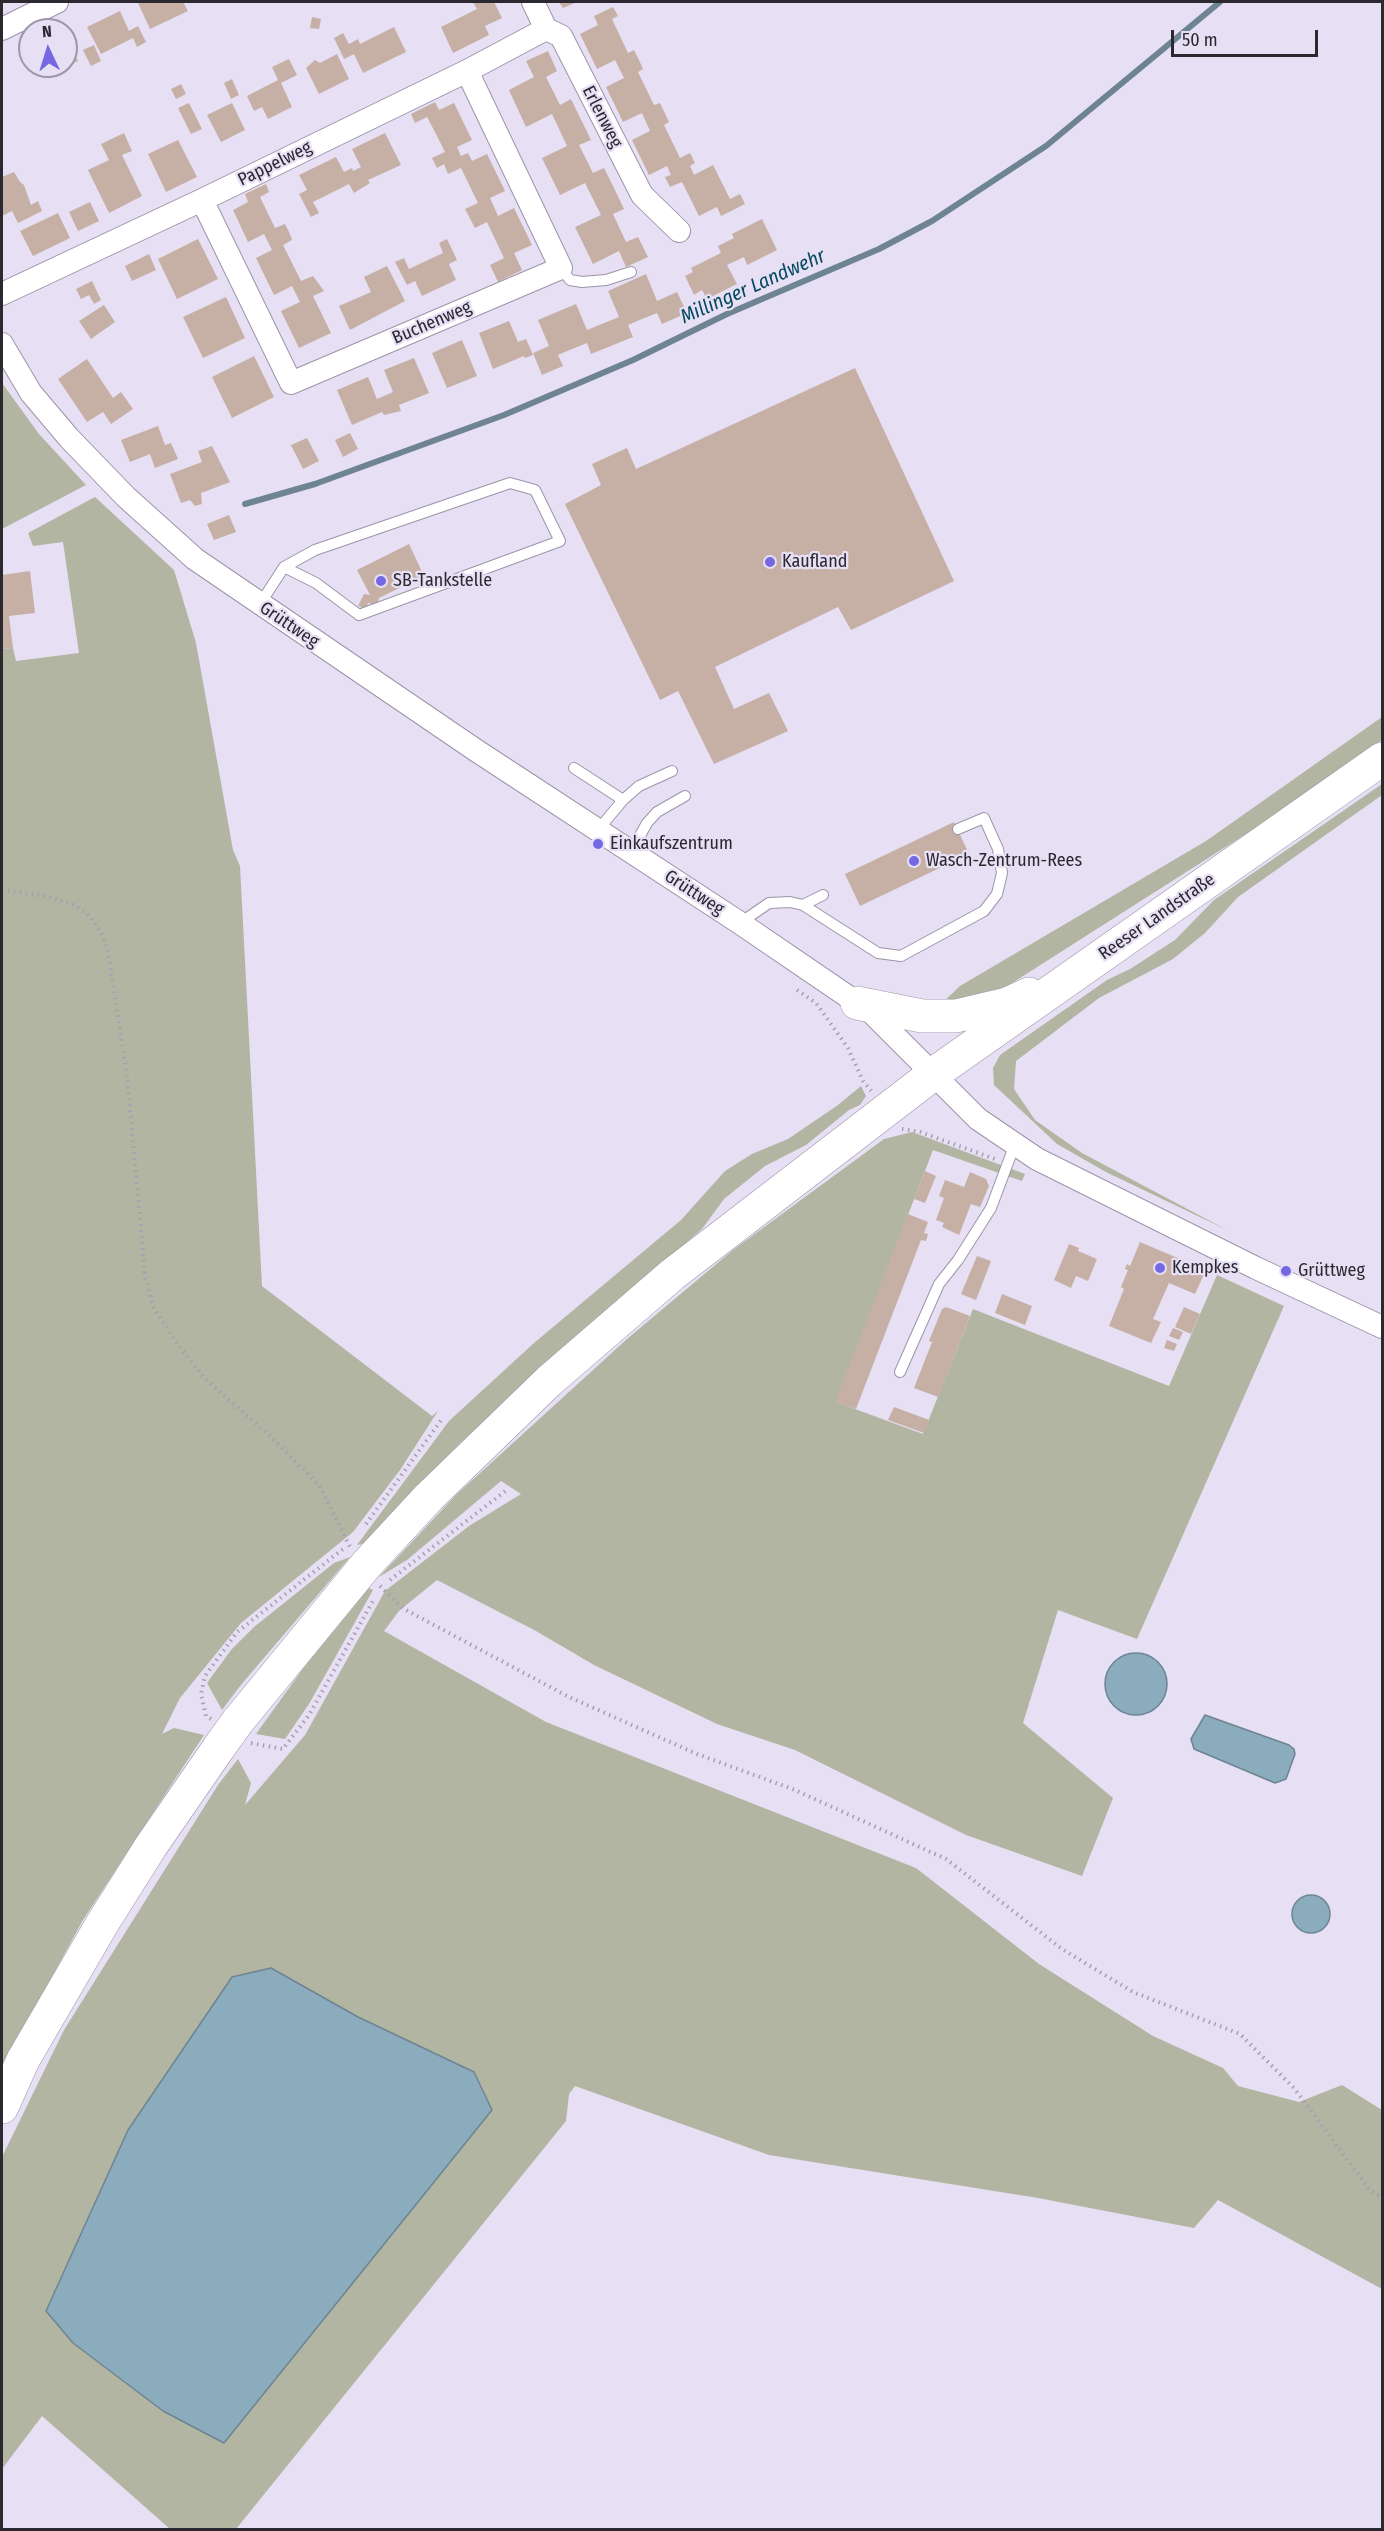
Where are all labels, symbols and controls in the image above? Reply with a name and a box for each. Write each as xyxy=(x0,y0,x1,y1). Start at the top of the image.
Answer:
north arrow xyxy=(18,18,78,78)
scale bar xyxy=(1174,18,1321,56)
text: N xyxy=(41,22,52,41)
text: 50 m xyxy=(1182,29,1218,51)
street label: Erlenweg xyxy=(577,82,627,152)
street label: Pappelweg xyxy=(235,137,315,191)
water label: Millinger Landwehr xyxy=(677,244,829,330)
street label: Buchenweg xyxy=(389,297,475,349)
place label: Kaufland xyxy=(782,551,847,573)
marker: Kaufland xyxy=(763,555,777,569)
place label: SB-Tankstelle xyxy=(393,570,492,592)
marker: SB-Tankstelle xyxy=(374,574,388,588)
street label: Grüttweg xyxy=(255,597,323,653)
place label: Einkaufszentrum xyxy=(610,833,733,855)
marker: Einkaufszentrum xyxy=(591,837,605,851)
place label: Wasch-Zentrum-Rees xyxy=(926,850,1082,872)
marker: Wasch-Zentrum-Rees xyxy=(907,854,921,868)
street label: Grüttweg xyxy=(660,866,728,920)
street label: Reeser Landstraße xyxy=(1095,869,1219,965)
place label: Kempkes xyxy=(1172,1257,1238,1279)
place label: Grüttweg xyxy=(1298,1260,1365,1282)
marker: Kempkes xyxy=(1153,1261,1167,1275)
marker: Grüttweg xyxy=(1279,1264,1293,1278)

